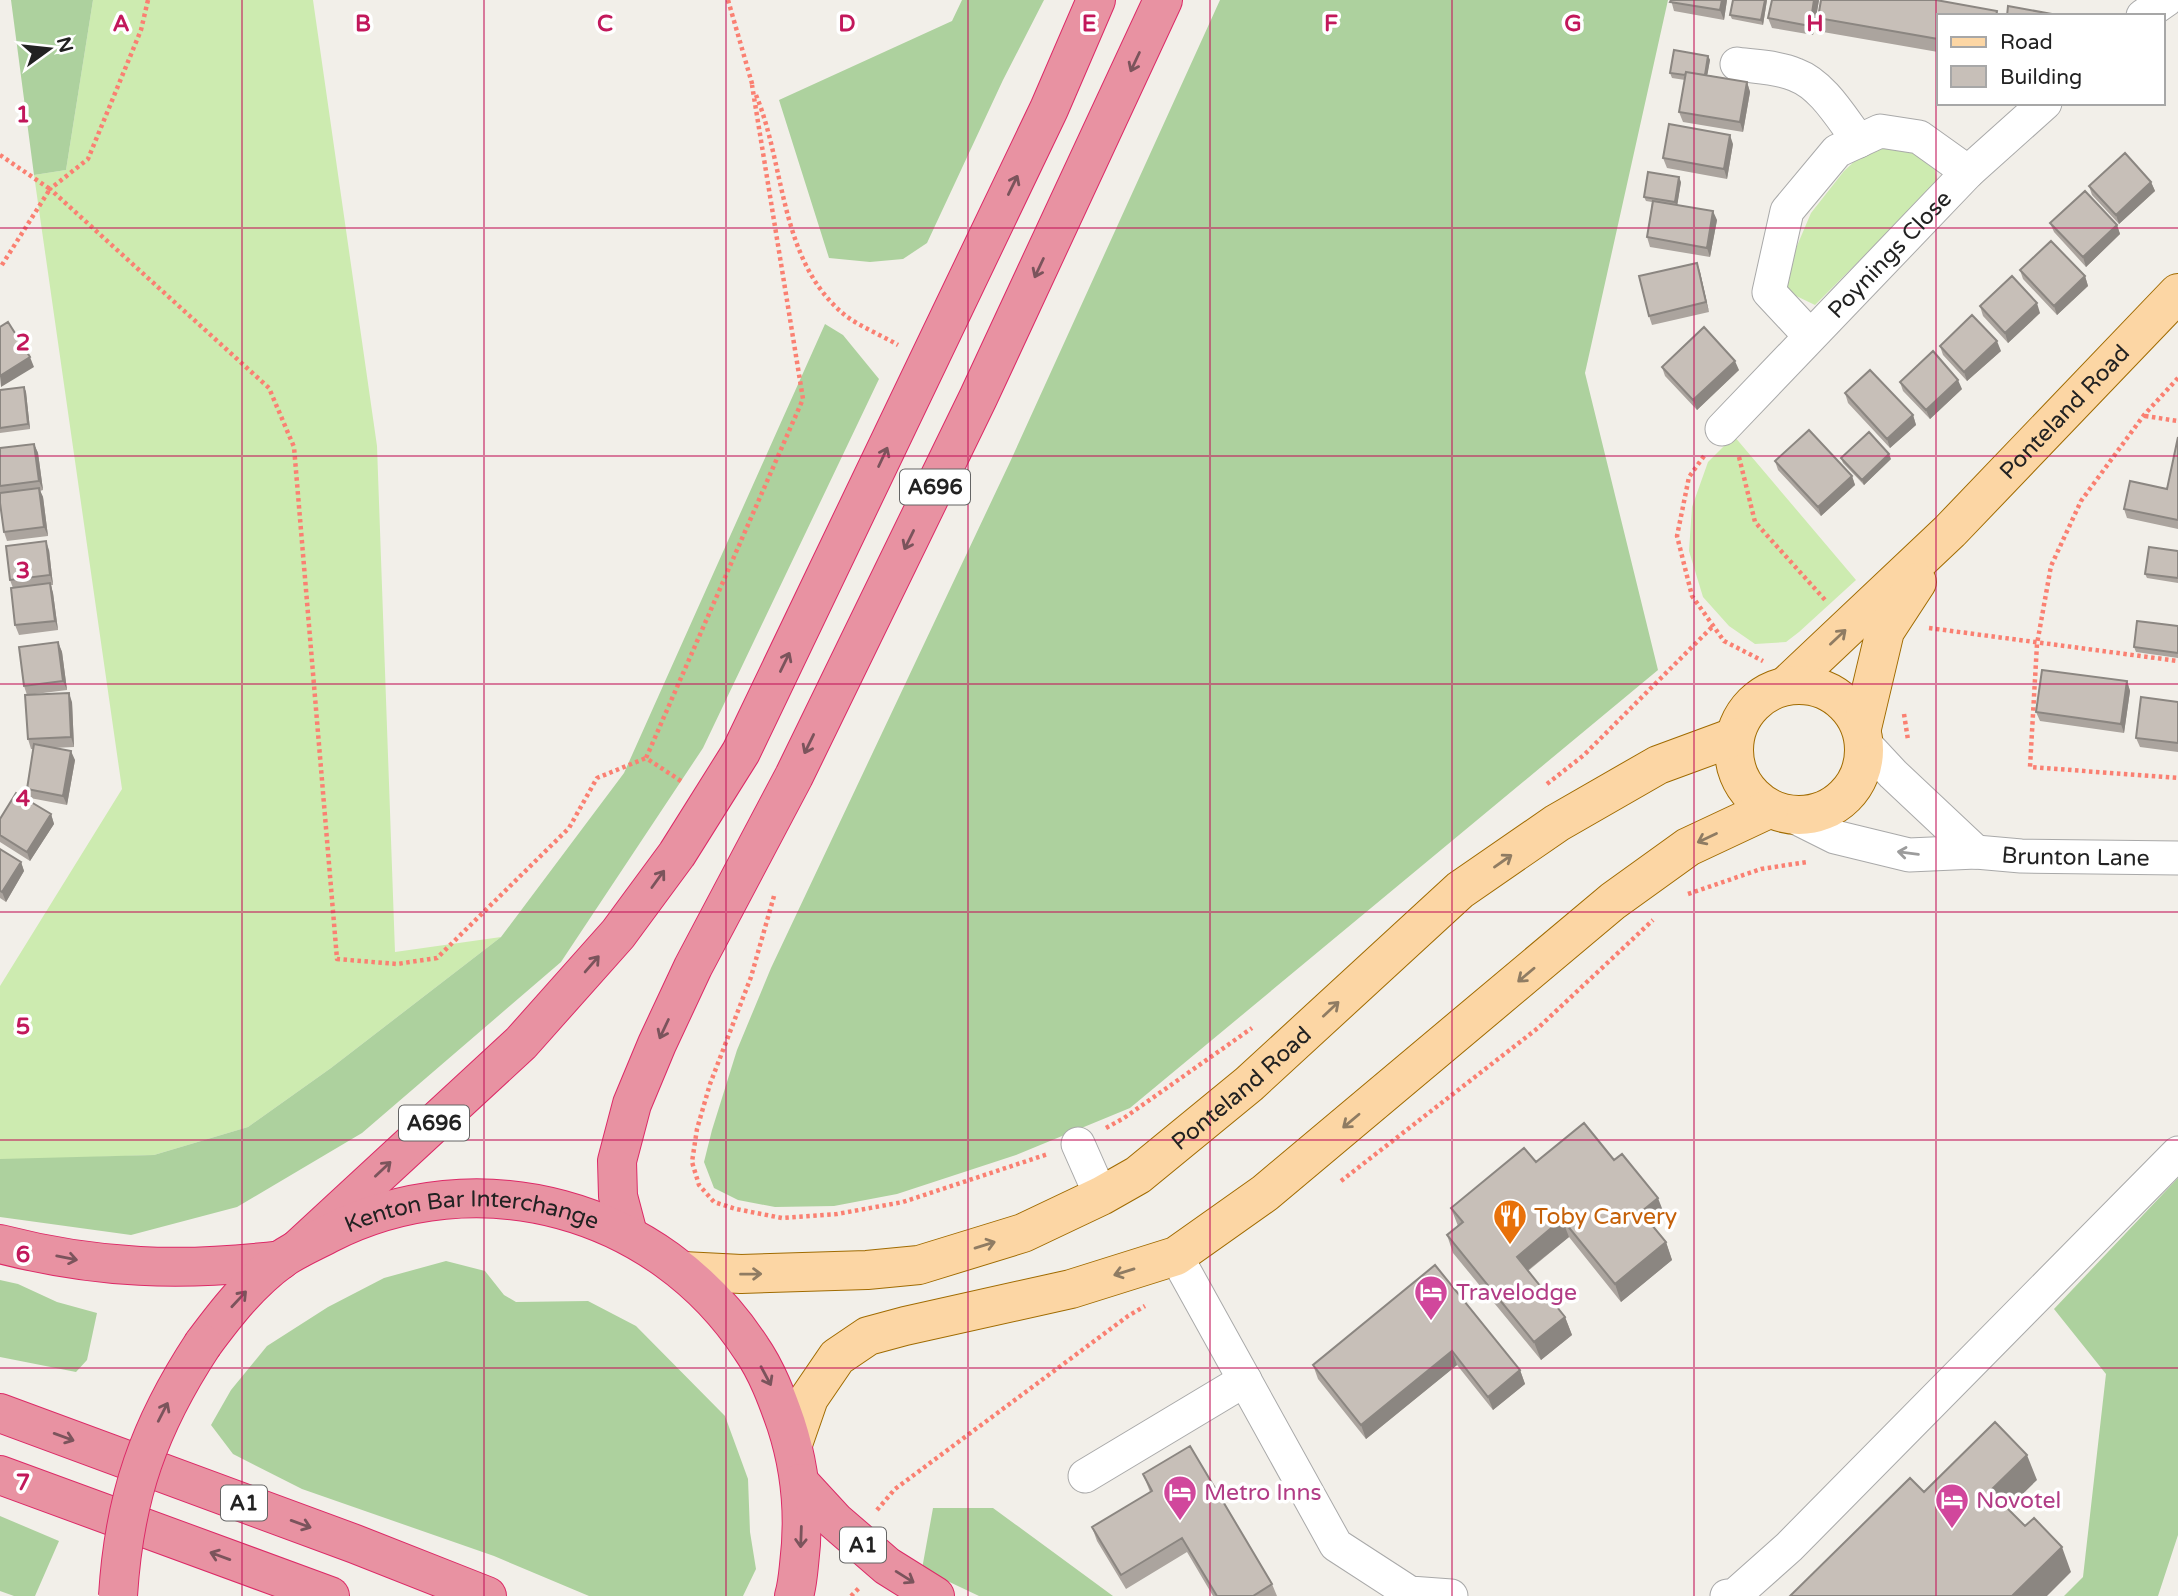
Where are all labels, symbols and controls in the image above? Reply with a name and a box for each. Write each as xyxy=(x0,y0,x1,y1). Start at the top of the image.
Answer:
text: A xyxy=(112,10,130,38)
text: B xyxy=(355,10,371,38)
text: C xyxy=(597,10,613,38)
text: D xyxy=(838,10,856,38)
text: E xyxy=(1082,10,1096,38)
text: F xyxy=(1324,10,1338,38)
text: G xyxy=(1564,10,1582,38)
text: H xyxy=(1806,10,1824,38)
north arrow xyxy=(14,14,84,84)
legend xyxy=(1937,14,2164,105)
text: Road xyxy=(2000,30,2053,55)
text: N xyxy=(52,35,77,55)
one-way arrow xyxy=(1128,51,1141,72)
text: Building xyxy=(2000,65,2082,90)
text: 1 xyxy=(16,101,30,129)
one-way arrow xyxy=(1007,175,1020,196)
street label: Poynings Close xyxy=(1822,185,1958,325)
one-way arrow xyxy=(1032,257,1045,278)
text: 2 xyxy=(16,329,30,357)
street label: Ponteland Road xyxy=(1994,339,2136,485)
one-way arrow xyxy=(877,447,891,468)
road number: A696 xyxy=(900,470,970,504)
one-way arrow xyxy=(902,529,916,550)
text: 3 xyxy=(16,557,30,585)
one-way arrow xyxy=(1829,629,1846,646)
one-way arrow xyxy=(778,652,792,673)
one-way arrow xyxy=(802,733,816,754)
text: 4 xyxy=(16,785,31,813)
one-way arrow xyxy=(1697,832,1718,845)
street label: Brunton Lane xyxy=(2000,841,2150,873)
one-way arrow xyxy=(1897,847,1920,860)
one-way arrow xyxy=(1493,854,1512,868)
one-way arrow xyxy=(651,870,665,889)
one-way arrow xyxy=(584,955,600,973)
one-way arrow xyxy=(1517,967,1535,983)
one-way arrow xyxy=(1322,1001,1340,1017)
text: 5 xyxy=(16,1013,30,1041)
one-way arrow xyxy=(657,1018,670,1039)
street label: Ponteland Road xyxy=(1166,1021,1317,1157)
road number: A696 xyxy=(399,1106,469,1140)
one-way arrow xyxy=(1343,1113,1361,1128)
one-way arrow xyxy=(374,1161,391,1178)
street label: Kenton Bar Interchange xyxy=(341,1185,603,1240)
restaurant icon: Toby Carvery xyxy=(1491,1197,1529,1246)
place label: Toby Carvery xyxy=(1534,1203,1677,1231)
one-way arrow xyxy=(973,1238,995,1251)
text: 6 xyxy=(16,1241,30,1269)
one-way arrow xyxy=(55,1251,78,1265)
one-way arrow xyxy=(739,1267,762,1281)
one-way arrow xyxy=(1113,1267,1135,1279)
hotel icon: Travelodge xyxy=(1412,1273,1450,1322)
place label: Travelodge xyxy=(1456,1279,1577,1307)
one-way arrow xyxy=(230,1291,247,1308)
one-way arrow xyxy=(759,1365,773,1385)
one-way arrow xyxy=(156,1402,170,1423)
one-way arrow xyxy=(53,1432,75,1444)
text: 7 xyxy=(16,1469,30,1497)
hotel icon: Metro Inns xyxy=(1161,1473,1199,1522)
place label: Metro Inns xyxy=(1204,1479,1322,1507)
hotel icon: Novotel xyxy=(1933,1481,1971,1530)
road number: A1 xyxy=(221,1486,267,1520)
place label: Novotel xyxy=(1976,1487,2061,1515)
one-way arrow xyxy=(289,1519,311,1531)
one-way arrow xyxy=(795,1525,808,1548)
road number: A1 xyxy=(840,1528,886,1562)
one-way arrow xyxy=(210,1548,232,1561)
one-way arrow xyxy=(895,1570,914,1585)

